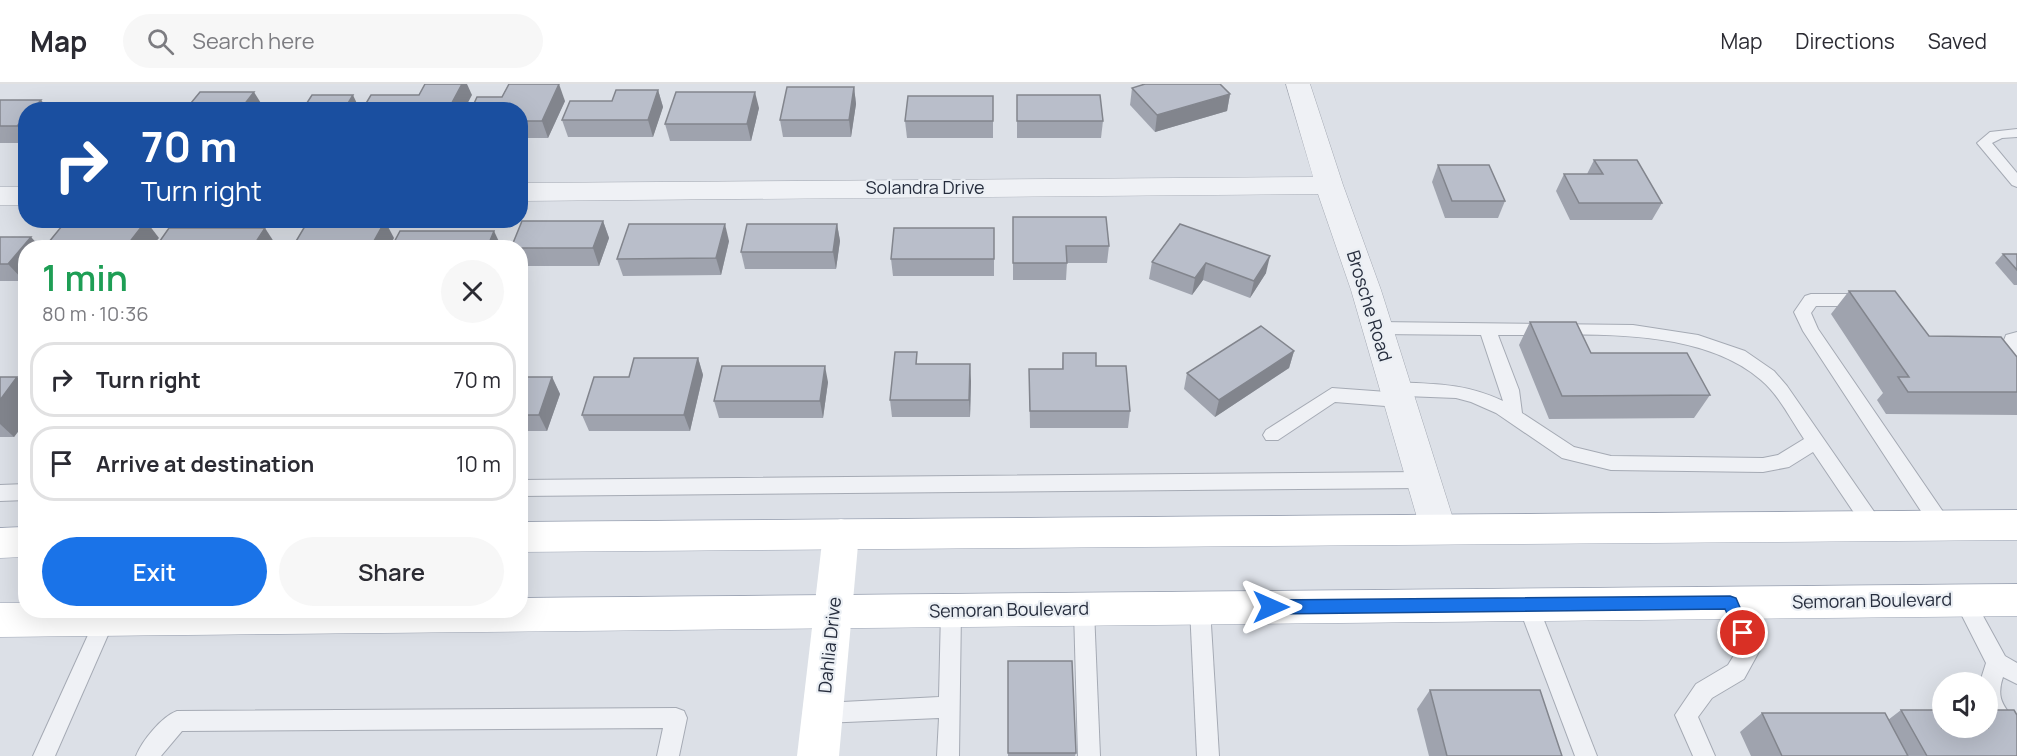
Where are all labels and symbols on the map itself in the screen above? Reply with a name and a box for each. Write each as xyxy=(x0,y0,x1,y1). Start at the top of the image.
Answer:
street label: Solandra Drive xyxy=(865,175,985,199)
street label: Brosche Road xyxy=(1342,247,1398,364)
position arrow xyxy=(1239,575,1303,639)
street label: Semoran Boulevard xyxy=(1792,587,1952,613)
street label: Dahlia Drive xyxy=(812,595,846,694)
street label: Semoran Boulevard xyxy=(929,596,1089,622)
pin xyxy=(1717,607,1768,658)

